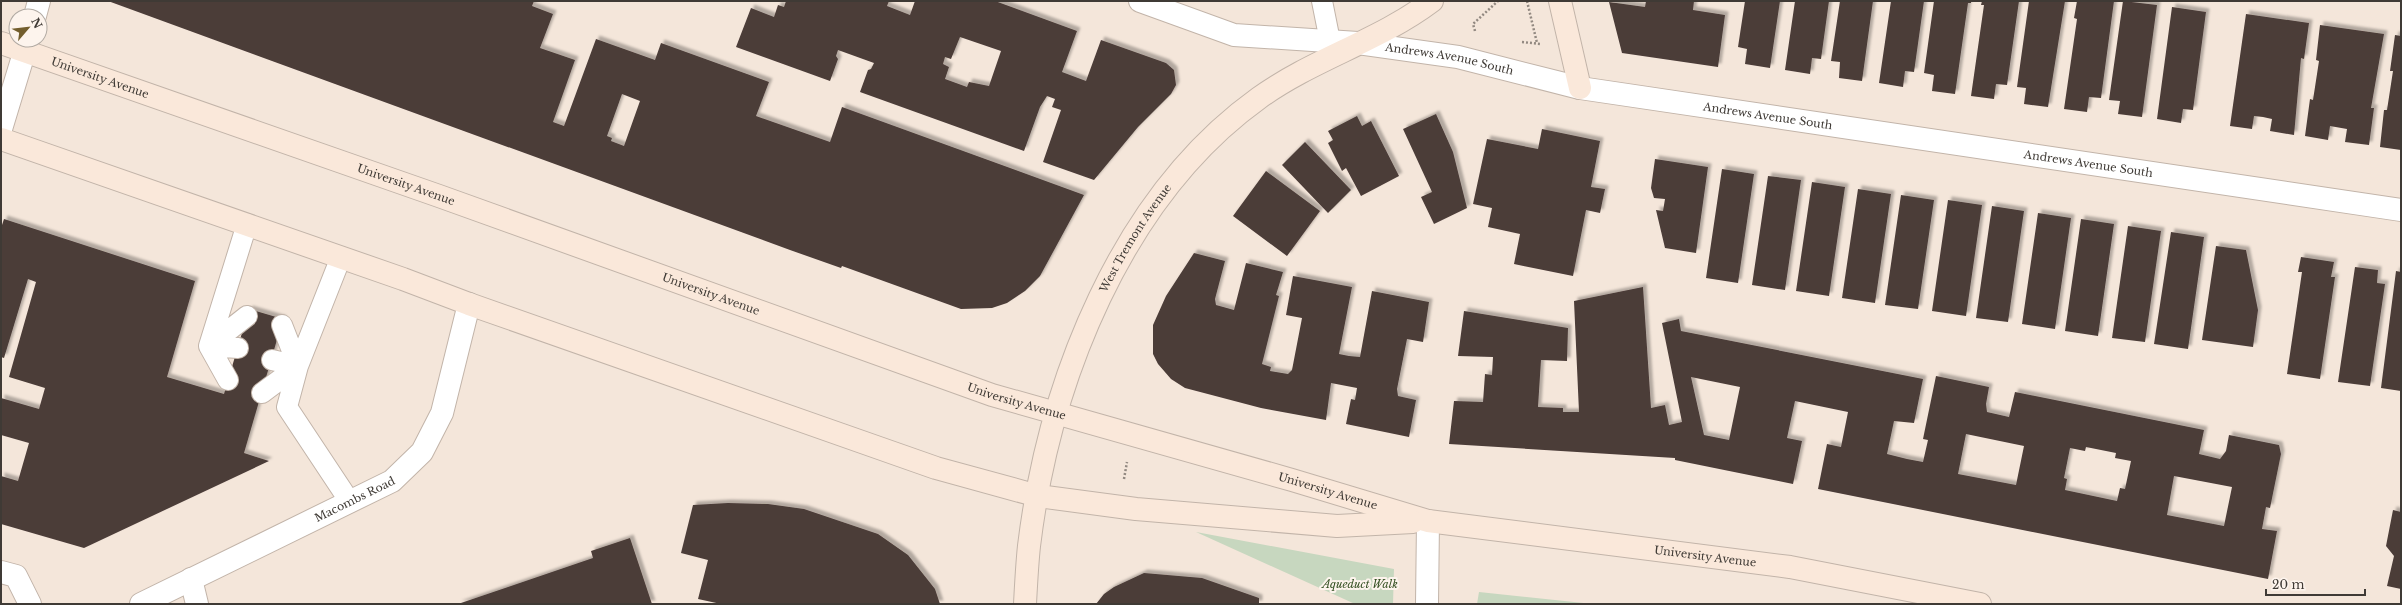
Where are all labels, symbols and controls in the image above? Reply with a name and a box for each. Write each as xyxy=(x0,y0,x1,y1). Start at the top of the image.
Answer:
north arrow xyxy=(8,8,48,48)
text: N xyxy=(28,15,46,32)
street label: Andrews Avenue South xyxy=(1383,40,1515,78)
street label: University Avenue xyxy=(49,54,151,101)
street label: Andrews Avenue South xyxy=(1701,99,1834,132)
street label: Andrews Avenue South xyxy=(2022,147,2154,180)
street label: University Avenue xyxy=(355,161,457,208)
street label: West Tremont Avenue xyxy=(1096,181,1174,295)
street label: University Avenue xyxy=(660,270,762,318)
street label: University Avenue xyxy=(965,380,1068,423)
street label: University Avenue xyxy=(1277,469,1379,512)
street label: Macombs Road xyxy=(312,473,398,525)
street label: University Avenue xyxy=(1653,543,1757,570)
scale bar xyxy=(2266,571,2365,597)
park label: Aqueduct Walk xyxy=(1320,577,1398,591)
text: 20 m xyxy=(2272,577,2304,592)

